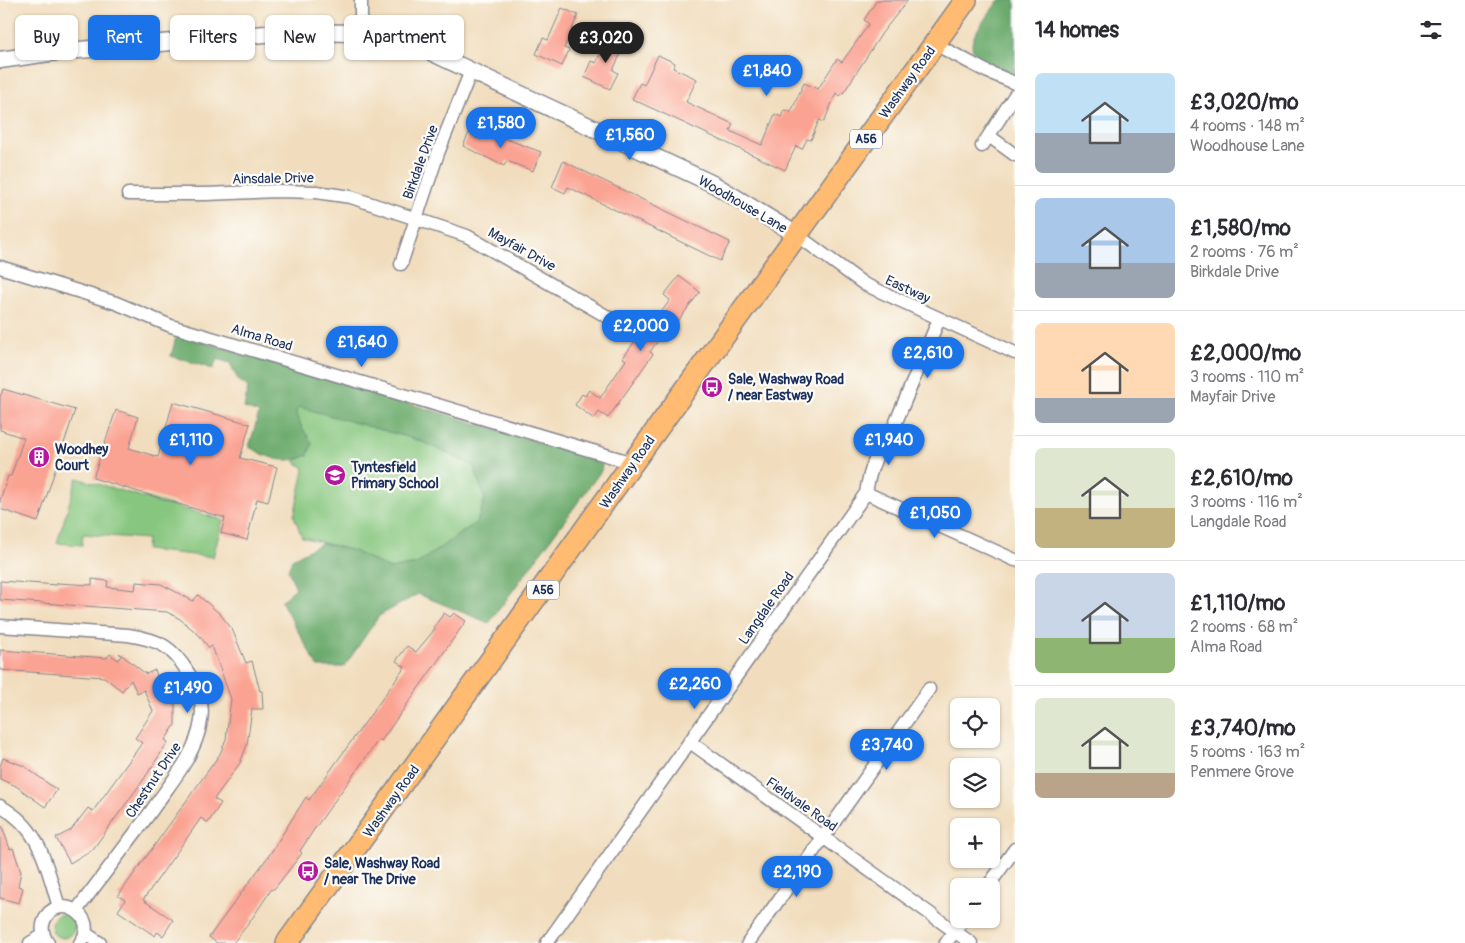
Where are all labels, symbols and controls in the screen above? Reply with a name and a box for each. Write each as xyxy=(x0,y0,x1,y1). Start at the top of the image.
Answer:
chip: Buy xyxy=(15,15,78,60)
chip: Rent xyxy=(88,15,160,60)
chip: Filters xyxy=(170,15,255,60)
chip: New xyxy=(265,15,334,60)
chip: Apartment xyxy=(344,15,464,60)
icon: filters xyxy=(1417,16,1445,44)
text: 14 homes xyxy=(1035,17,1119,44)
pin: £3,020 xyxy=(565,22,647,64)
text: £3,020 xyxy=(579,28,633,48)
street label: Washway Road xyxy=(875,43,939,122)
pin: £1,840 xyxy=(726,54,808,97)
text: £1,840 xyxy=(743,61,791,81)
text: £3,020/mo xyxy=(1190,89,1298,116)
icon: home xyxy=(1075,93,1135,153)
pin: £1,580 xyxy=(460,106,542,149)
text: £1,580 xyxy=(477,113,525,133)
text: 4 rooms · 148 m² xyxy=(1190,116,1305,136)
pin: £1,560 xyxy=(589,119,671,161)
street label: Birkdale Drive xyxy=(399,123,442,202)
text: £1,560 xyxy=(605,125,655,145)
road number: A56 xyxy=(850,130,882,148)
text: Woodhouse Lane xyxy=(1190,136,1304,156)
street label: Ainsdale Drive xyxy=(232,169,314,188)
street label: Woodhouse Lane xyxy=(695,172,790,237)
text: £1,580/mo xyxy=(1190,215,1291,242)
icon: home xyxy=(1075,218,1135,278)
street label: Mayfair Drive xyxy=(485,224,559,275)
text: 2 rooms · 76 m² xyxy=(1190,242,1299,262)
text: Birkdale Drive xyxy=(1190,262,1279,282)
street label: Eastway xyxy=(883,272,933,307)
pin: £2,000 xyxy=(600,310,682,352)
text: £2,000 xyxy=(613,316,669,336)
street label: Alma Road xyxy=(229,320,295,355)
pin: £1,640 xyxy=(321,326,403,368)
text: £1,640 xyxy=(337,332,387,352)
pin: £2,610 xyxy=(887,336,969,379)
text: £2,000/mo xyxy=(1190,340,1301,367)
text: £2,610 xyxy=(903,343,953,363)
icon: home xyxy=(1075,343,1135,403)
text: 3 rooms · 110 m² xyxy=(1190,367,1304,387)
place label: Sale, Washway Road / near Eastway xyxy=(728,371,844,404)
bus stop icon: Sale, Washway Road / near Eastway xyxy=(700,375,724,399)
text: Mayfair Drive xyxy=(1190,387,1275,407)
pin: £1,110 xyxy=(150,424,232,466)
pin: £1,940 xyxy=(848,424,930,466)
text: £1,110 xyxy=(169,430,213,450)
text: £1,940 xyxy=(864,430,914,450)
street label: Washway Road xyxy=(596,432,659,512)
place label: Woodhey Court xyxy=(55,441,108,474)
building icon: Woodhey Court xyxy=(27,445,51,469)
place label: Tyntesfield Primary School xyxy=(350,459,439,492)
school or university icon: Tyntesfield Primary School xyxy=(323,463,347,487)
text: £2,610/mo xyxy=(1190,465,1293,492)
icon: home xyxy=(1075,468,1135,528)
text: 3 rooms · 116 m² xyxy=(1190,492,1303,512)
pin: £1,050 xyxy=(894,496,976,539)
text: £1,050 xyxy=(909,503,961,523)
text: Langdale Road xyxy=(1190,512,1287,532)
street label: Langdale Road xyxy=(735,569,798,648)
road number: A56 xyxy=(527,580,559,600)
text: £1,110/mo xyxy=(1190,590,1285,617)
icon: home xyxy=(1075,593,1135,653)
text: 2 rooms · 68 m² xyxy=(1190,617,1298,637)
text: Alma Road xyxy=(1190,637,1262,657)
pin: £2,260 xyxy=(654,668,736,710)
pin: £1,490 xyxy=(147,672,229,714)
text: £2,260 xyxy=(669,674,721,694)
text: £1,490 xyxy=(163,678,213,698)
map controls xyxy=(950,698,1000,928)
button: locate xyxy=(950,698,1000,748)
text: £3,740/mo xyxy=(1190,715,1296,742)
icon: home xyxy=(1075,718,1135,778)
pin: £3,740 xyxy=(846,728,928,771)
text: £3,740 xyxy=(861,735,913,755)
street label: Chestnut Drive xyxy=(122,739,185,821)
text: 5 rooms · 163 m² xyxy=(1190,742,1305,762)
button: layers xyxy=(950,758,1000,808)
street label: Washway Road xyxy=(359,762,423,841)
text: Penmere Grove xyxy=(1190,762,1294,782)
street label: Fieldvale Road xyxy=(763,774,841,835)
button: + xyxy=(950,818,1000,868)
place label: Sale, Washway Road / near The Drive xyxy=(324,855,440,888)
pin: £2,190 xyxy=(756,856,838,898)
bus stop icon: Sale, Washway Road / near The Drive xyxy=(296,859,320,883)
text: £2,190 xyxy=(773,862,821,882)
button: − xyxy=(950,878,1000,928)

